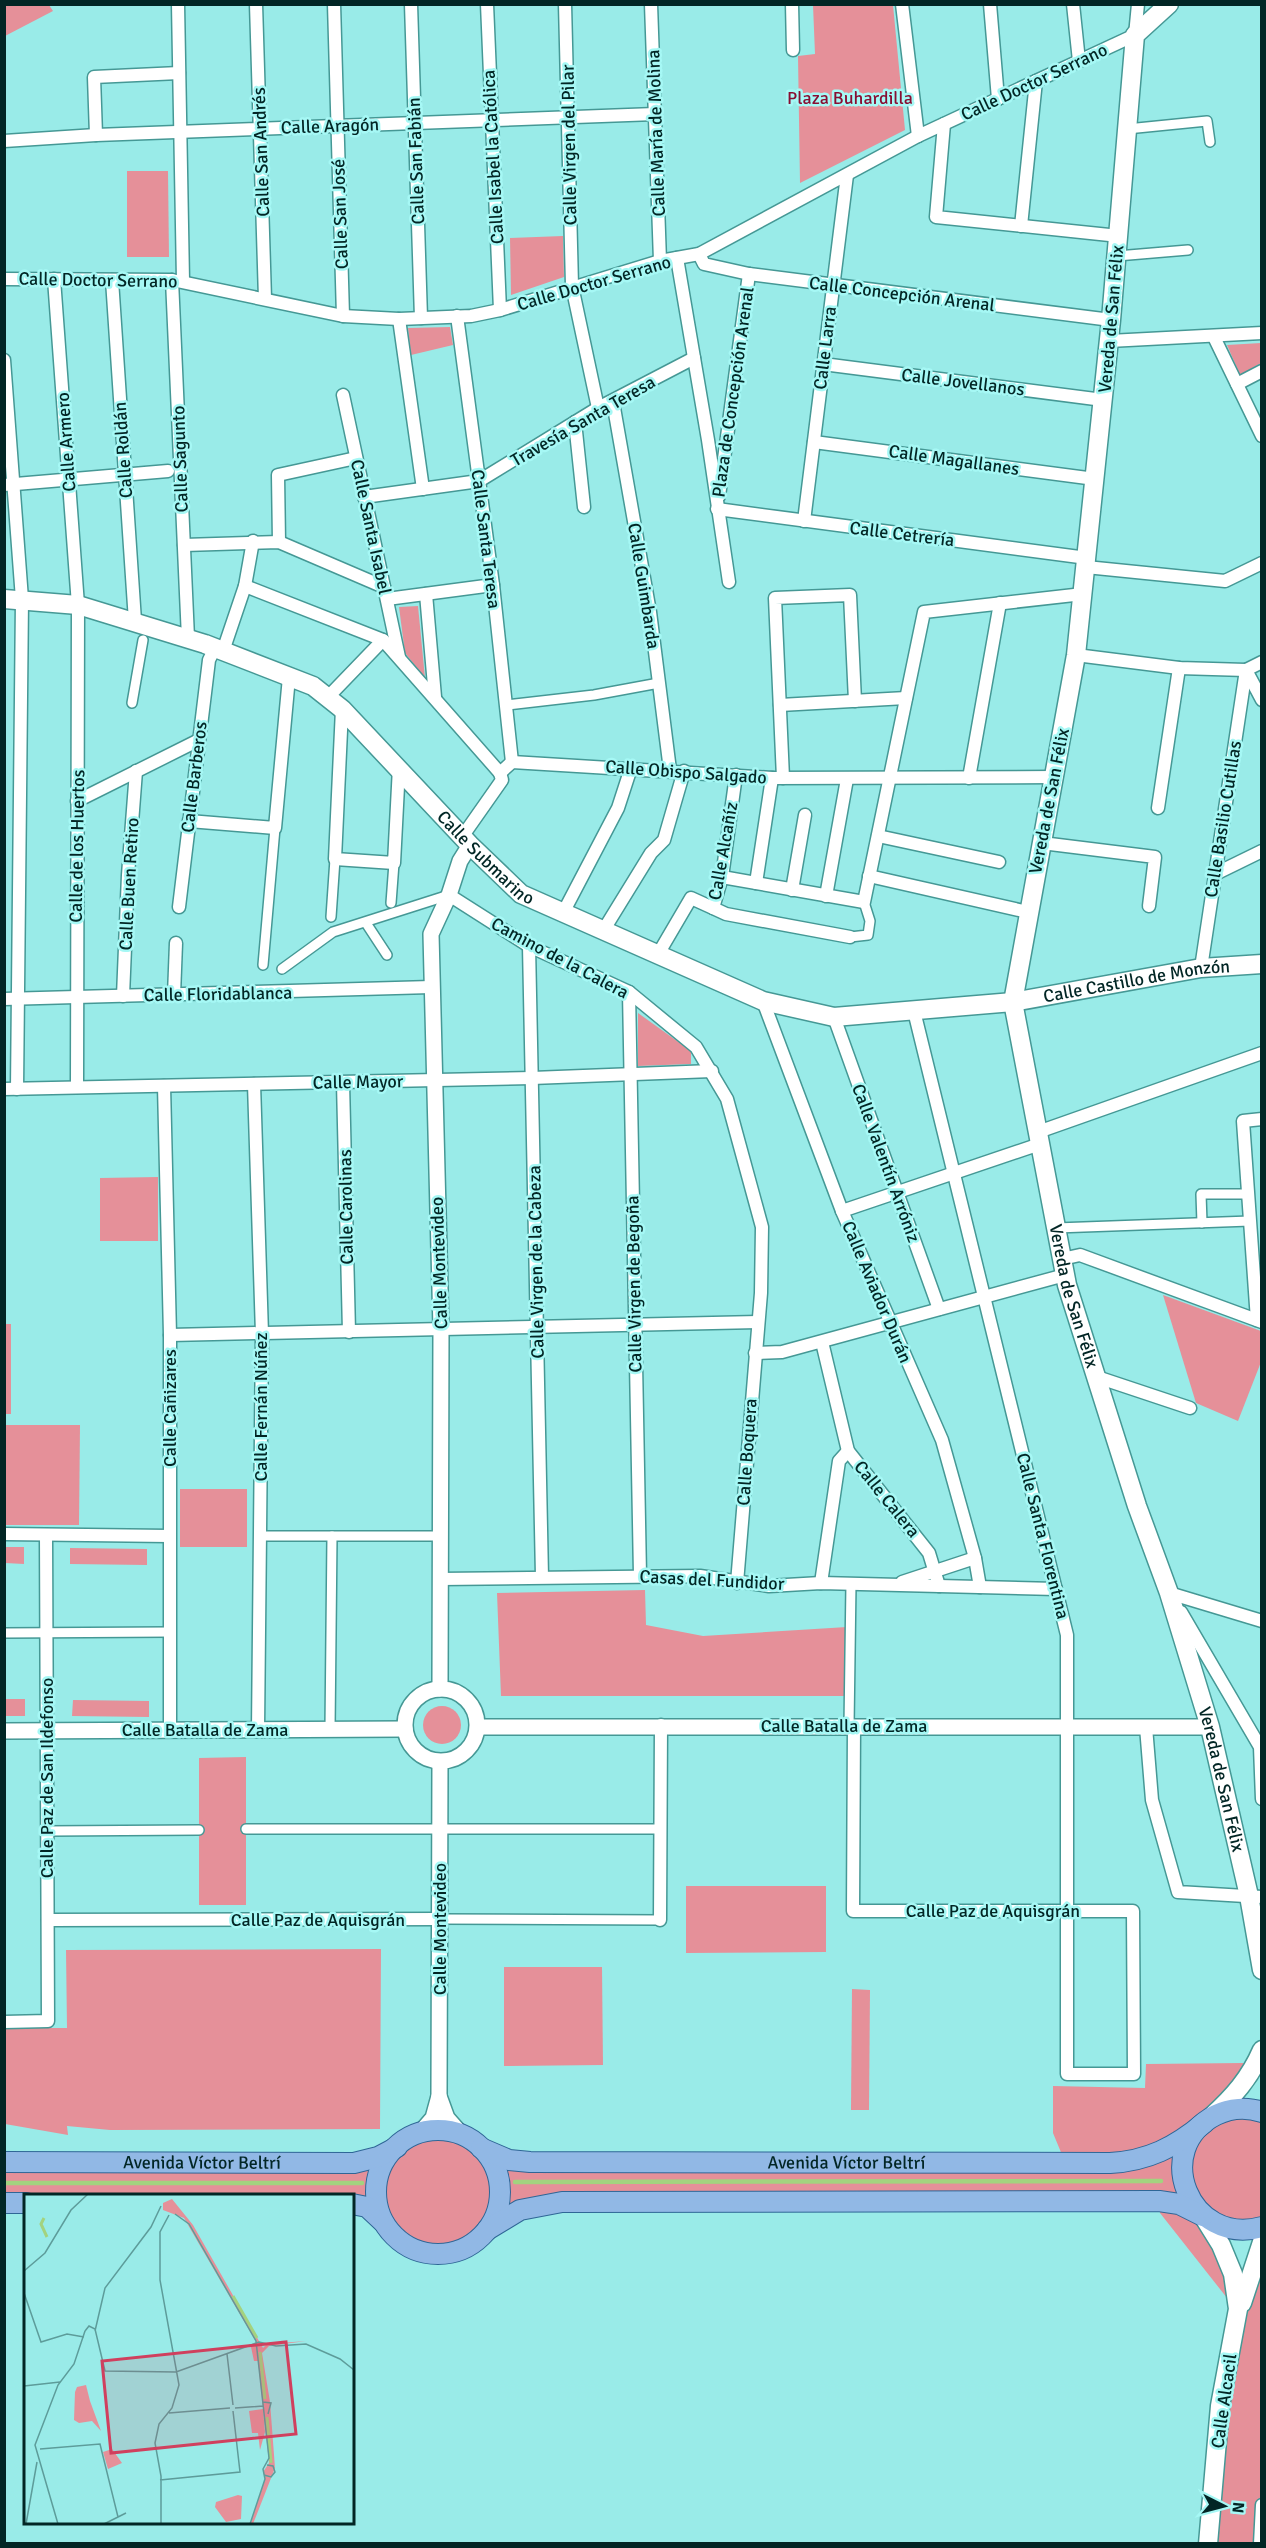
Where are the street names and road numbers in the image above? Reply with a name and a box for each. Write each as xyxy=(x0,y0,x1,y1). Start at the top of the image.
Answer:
street label: Calle Doctor Serrano xyxy=(957,38,1111,126)
street label: Calle María de Molina xyxy=(642,49,670,217)
street label: Calle Virgen del Pilar xyxy=(557,64,581,226)
street label: Calle Isabel la Católica xyxy=(477,69,509,245)
street label: Calle San Andrés xyxy=(248,87,274,217)
street label: Calle San Fabián xyxy=(403,97,429,225)
street label: Calle Aragón xyxy=(281,113,379,139)
street label: Calle San José xyxy=(327,159,353,269)
street label: Vereda de San Félix xyxy=(1094,244,1128,394)
street label: Calle Doctor Serrano xyxy=(515,251,673,315)
street label: Calle Doctor Serrano xyxy=(18,268,178,292)
street label: Calle Concepción Arenal xyxy=(808,272,996,316)
street label: Plaza de Concepción Arenal xyxy=(707,285,759,499)
street label: Calle Larra xyxy=(809,305,841,391)
street label: Calle Jovellanos xyxy=(900,364,1026,400)
street label: Travesía Santa Teresa xyxy=(507,371,659,471)
street label: Calle Armero xyxy=(52,392,80,492)
street label: Calle Roldán xyxy=(109,401,137,499)
street label: Calle Sagunto xyxy=(167,405,193,513)
street label: Calle Magallanes xyxy=(887,440,1021,480)
street label: Calle Santa Isabel xyxy=(346,457,396,597)
street label: Calle Santa Teresa xyxy=(467,468,505,610)
street label: Calle Cetrería xyxy=(848,517,956,551)
street label: Calle Guimbarda xyxy=(623,521,665,651)
street label: Calle Barberos xyxy=(176,720,212,834)
street label: Vereda de San Félix xyxy=(1024,726,1074,876)
street label: Calle Basilio Cutillas xyxy=(1200,739,1246,899)
street label: Calle Obispo Salgado xyxy=(605,755,767,789)
street label: Calle de los Huertos xyxy=(65,769,89,923)
street label: Calle Alcañíz xyxy=(704,800,742,902)
street label: Calle Submarino xyxy=(432,806,537,909)
street label: Calle Buen Retiro xyxy=(115,817,143,951)
street label: Camino de la Calera xyxy=(487,912,633,1004)
street label: Calle Castillo de Monzón xyxy=(1042,955,1231,1007)
street label: Calle Floridablanca xyxy=(143,982,293,1006)
street label: Calle Mayor xyxy=(312,1070,404,1094)
street label: Calle Valentín Arróniz xyxy=(847,1081,925,1245)
street label: Calle Carolinas xyxy=(334,1149,358,1265)
street label: Calle Virgen de la Cabeza xyxy=(523,1165,549,1359)
street label: Calle Virgen de Begoña xyxy=(621,1195,647,1373)
street label: Calle Montevideo xyxy=(426,1196,452,1330)
street label: Calle Aviador Durán xyxy=(837,1218,917,1366)
street label: Vereda de San Félix xyxy=(1045,1222,1104,1371)
street label: Calle Fernán Núñez xyxy=(250,1332,272,1482)
street label: Calle Cañizares xyxy=(159,1349,181,1467)
street label: Calle Boquera xyxy=(732,1398,762,1506)
street label: Calle Santa Florentina xyxy=(1012,1451,1074,1621)
street label: Calle Calera xyxy=(849,1456,925,1542)
street label: Casas del Fundidor xyxy=(639,1565,785,1595)
street label: Calle Paz de San Ildefonso xyxy=(36,1678,58,1878)
street label: Vereda de San Félix xyxy=(1194,1704,1250,1855)
street label: Calle Batalla de Zama xyxy=(761,1715,927,1737)
street label: Calle Batalla de Zama xyxy=(122,1719,288,1741)
street label: Calle Montevideo xyxy=(429,1863,451,1995)
street label: Calle Paz de Aquisgrán xyxy=(906,1900,1080,1922)
street label: Calle Paz de Aquisgrán xyxy=(231,1909,405,1931)
street label: Avenida Víctor Beltrí xyxy=(123,2151,281,2174)
street label: Avenida Víctor Beltrí xyxy=(767,2151,926,2174)
street label: Calle Alcacil xyxy=(1206,2352,1242,2450)

